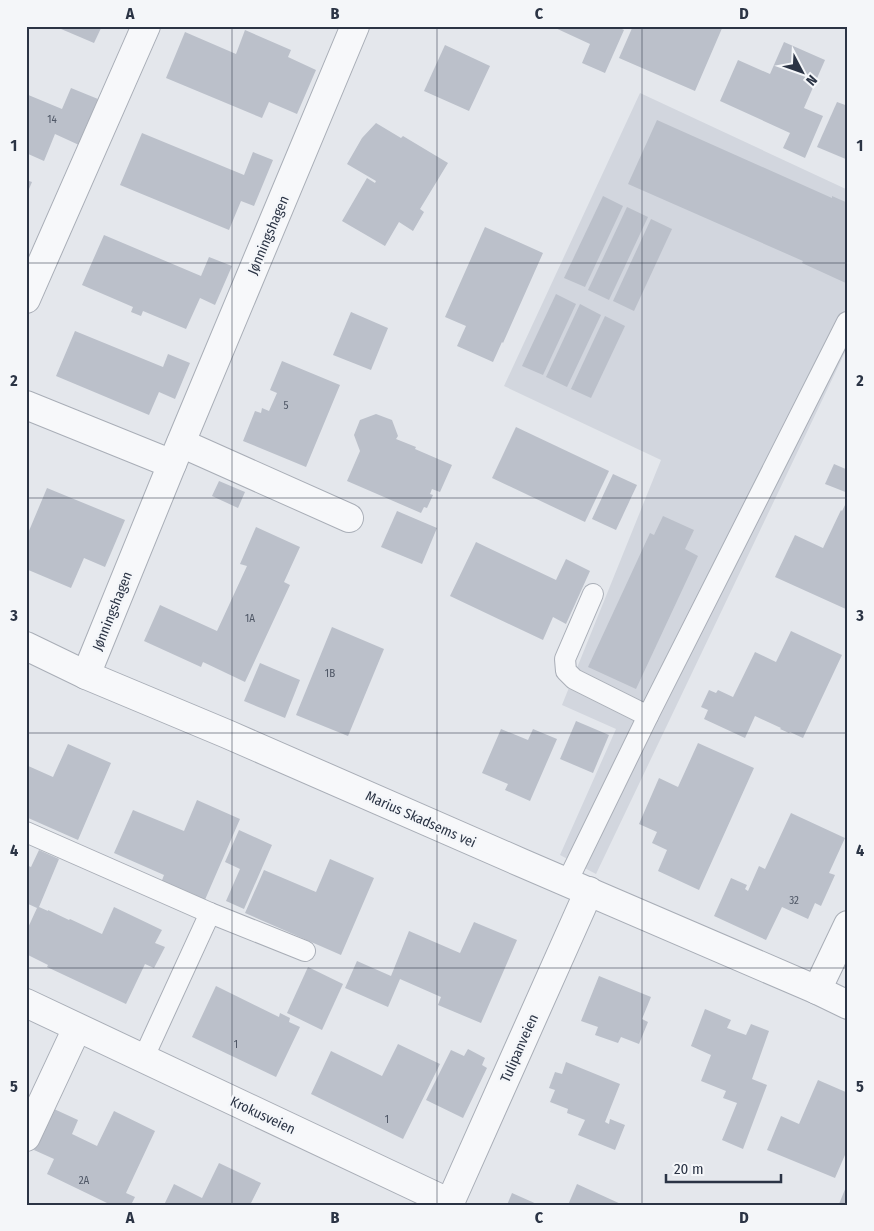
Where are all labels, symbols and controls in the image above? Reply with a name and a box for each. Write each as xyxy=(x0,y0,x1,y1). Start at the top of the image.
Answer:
text: A xyxy=(125,4,135,23)
text: B xyxy=(331,4,340,23)
text: C xyxy=(535,4,544,23)
text: D xyxy=(739,4,749,23)
north arrow xyxy=(776,48,826,98)
text: N xyxy=(802,71,821,89)
house number: 14 xyxy=(47,113,57,126)
text: 1 xyxy=(11,136,17,155)
text: 1 xyxy=(857,136,863,155)
street label: Jønningshagen xyxy=(244,193,293,277)
text: 2 xyxy=(9,371,18,390)
text: 2 xyxy=(855,371,864,390)
house number: 5 xyxy=(283,399,289,412)
street label: Jønningshagen xyxy=(89,569,136,653)
text: 3 xyxy=(9,606,18,625)
text: 3 xyxy=(855,606,864,625)
house number: 1A xyxy=(245,612,255,625)
house number: 1B xyxy=(325,667,335,680)
street label: Marius Skadsems vei xyxy=(363,787,479,851)
text: 4 xyxy=(10,841,18,860)
text: 4 xyxy=(856,841,864,860)
house number: 32 xyxy=(789,894,799,907)
street label: Tulipanveien xyxy=(497,1011,542,1085)
house number: 1 xyxy=(234,1038,238,1051)
text: 5 xyxy=(10,1077,18,1096)
text: 5 xyxy=(856,1077,864,1096)
street label: Krokusveien xyxy=(228,1093,298,1138)
house number: 1 xyxy=(385,1113,389,1126)
scale bar xyxy=(666,1151,782,1183)
text: 20 m xyxy=(674,1160,704,1178)
house number: 2A xyxy=(79,1174,90,1187)
text: A xyxy=(125,1208,135,1227)
text: B xyxy=(331,1208,340,1227)
text: C xyxy=(535,1208,544,1227)
text: D xyxy=(739,1208,749,1227)

